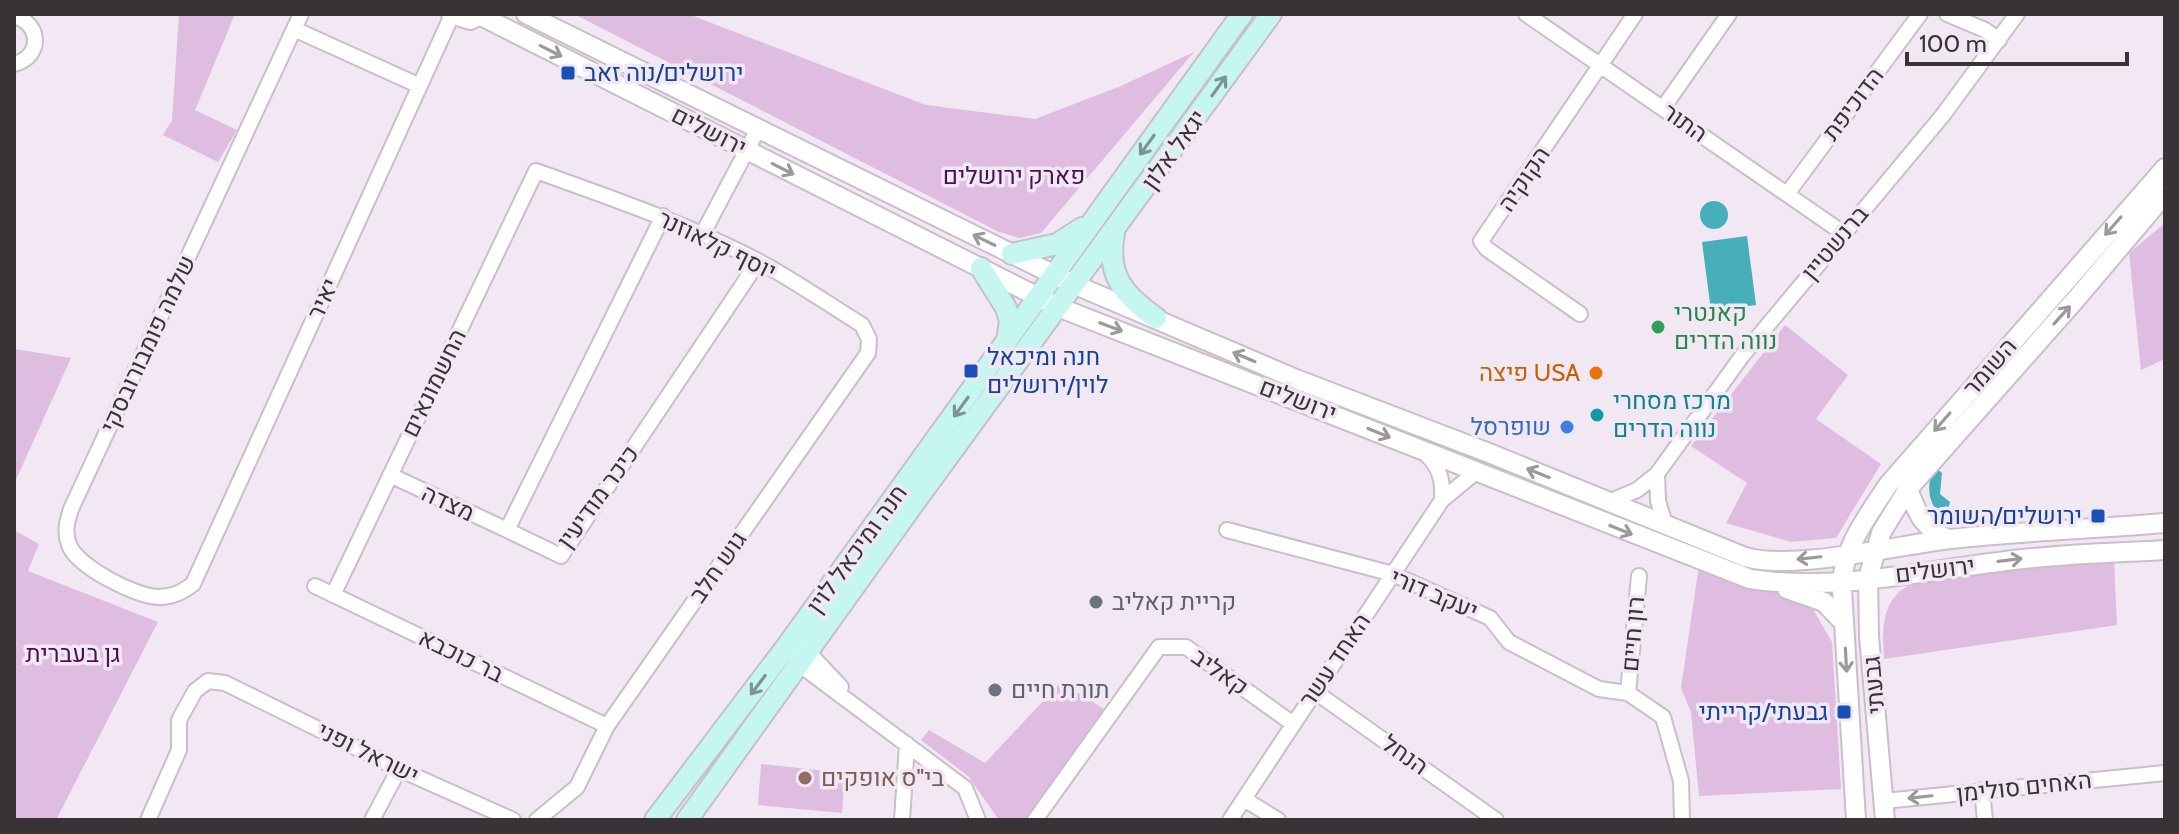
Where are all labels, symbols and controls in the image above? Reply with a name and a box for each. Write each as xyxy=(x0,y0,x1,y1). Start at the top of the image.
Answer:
scale bar xyxy=(1907,16,2127,66)
text: 100 m xyxy=(1919,29,1987,58)
one-way arrow xyxy=(538,44,562,59)
place label: ירושלים/נוה זאב xyxy=(584,58,744,87)
street label: הדוכיפת xyxy=(1816,61,1889,146)
marker: ירושלים/נוה זאב xyxy=(559,64,577,82)
one-way arrow xyxy=(1211,76,1227,98)
street label: התור xyxy=(1657,97,1713,148)
street label: ירושלים xyxy=(667,99,751,162)
street label: יגאל אלון xyxy=(1135,104,1212,195)
one-way arrow xyxy=(1139,134,1156,156)
street label: הקוקיה xyxy=(1491,141,1556,217)
one-way arrow xyxy=(770,161,794,177)
park label: פארק ירושלים xyxy=(943,161,1085,190)
street label: ברנשטיין xyxy=(1795,199,1874,286)
street label: יוסף קלאוזנר xyxy=(653,203,781,286)
one-way arrow xyxy=(2105,216,2123,236)
one-way arrow xyxy=(973,232,997,247)
street label: שלמה פומבורובסקי xyxy=(94,251,201,437)
street label: יאיר xyxy=(301,274,344,324)
place label: קאנטרי נווה הדרים xyxy=(1674,298,1777,355)
one-way arrow xyxy=(2053,306,2071,326)
marker: קאנטרי נווה הדרים xyxy=(1649,318,1667,336)
one-way arrow xyxy=(1098,321,1123,336)
street label: החשמונאים xyxy=(395,324,472,442)
street label: השומר xyxy=(1957,332,2023,402)
place label: חנה ומיכאל לוין/ירושלים xyxy=(987,342,1108,399)
one-way arrow xyxy=(1232,348,1257,363)
place label: פיצה USA xyxy=(1479,358,1580,387)
marker: חנה ומיכאל לוין/ירושלים xyxy=(962,362,980,380)
marker: פיצה USA xyxy=(1587,364,1605,382)
street label: ירושלים xyxy=(1256,372,1341,427)
place label: מרכז מסחרי נווה הדרים xyxy=(1613,386,1731,443)
one-way arrow xyxy=(952,396,969,417)
marker: מרכז מסחרי נווה הדרים xyxy=(1588,406,1606,424)
place label: שופרסל xyxy=(1470,412,1551,441)
one-way arrow xyxy=(1933,412,1951,432)
marker: שופרסל xyxy=(1558,418,1576,436)
one-way arrow xyxy=(1366,427,1391,441)
street label: כיכר מודיעין xyxy=(551,440,645,554)
one-way arrow xyxy=(1526,464,1551,479)
street label: מצדה xyxy=(417,478,479,527)
street label: חנה ומיכאל לוין xyxy=(800,479,913,619)
place label: ירושלים/השומר xyxy=(1927,501,2082,530)
marker: ירושלים/השומר xyxy=(2089,507,2107,525)
one-way arrow xyxy=(1608,524,1633,538)
street label: גוש חלב xyxy=(683,525,753,608)
street label: ירושלים xyxy=(1893,550,1976,589)
one-way arrow xyxy=(1796,551,1823,566)
one-way arrow xyxy=(1997,552,2022,567)
street label: יעקב דורי xyxy=(1386,562,1483,625)
place label: קריית קאליב xyxy=(1112,587,1236,616)
marker: קריית קאליב xyxy=(1087,593,1105,611)
street label: רון חיים xyxy=(1615,595,1650,673)
street label: האחד עשר xyxy=(1293,607,1376,712)
street label: בר כוכבא xyxy=(414,623,509,689)
park label: גן בעברית xyxy=(26,639,120,668)
street label: קאליב xyxy=(1186,642,1254,701)
one-way arrow xyxy=(1838,646,1853,673)
street label: גבעתי xyxy=(1857,655,1890,715)
one-way arrow xyxy=(749,674,766,695)
place label: תורת חיים xyxy=(1011,675,1110,704)
marker: תורת חיים xyxy=(986,681,1004,699)
place label: גבעתי/קרייתי xyxy=(1699,697,1828,726)
marker: גבעתי/קרייתי xyxy=(1835,703,1853,721)
street label: ישראל ופני xyxy=(313,716,424,790)
street label: הנחל xyxy=(1377,728,1434,781)
place label: בי"ס אופקים xyxy=(821,763,945,792)
street label: האחים סולימן xyxy=(1955,765,2093,808)
marker: בי"ס אופקים xyxy=(796,769,814,787)
one-way arrow xyxy=(1907,790,1934,805)

